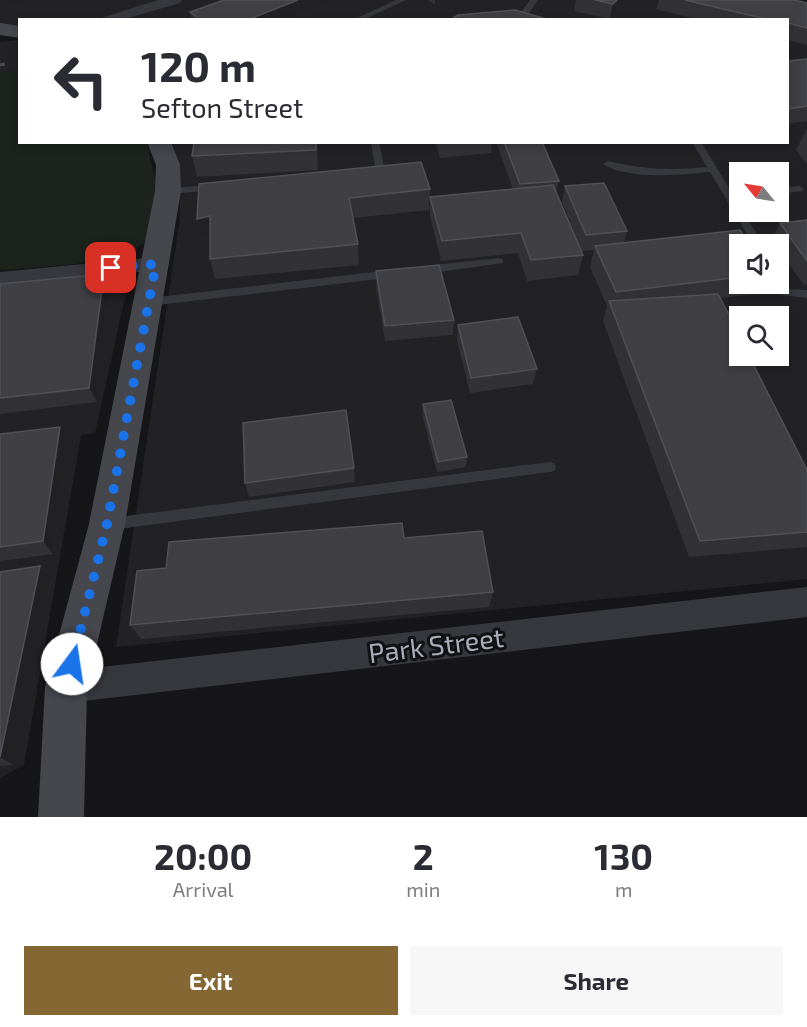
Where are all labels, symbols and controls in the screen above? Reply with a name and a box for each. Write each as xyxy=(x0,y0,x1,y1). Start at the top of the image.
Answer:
text: 120 m xyxy=(141,40,256,90)
icon: left xyxy=(42,42,120,120)
text: Sefton Street xyxy=(141,91,303,123)
north arrow xyxy=(729,162,789,222)
map controls xyxy=(729,162,789,366)
button: sound xyxy=(729,234,789,294)
pin xyxy=(85,242,136,293)
icon: arrive xyxy=(94,251,127,284)
button: search xyxy=(729,306,789,366)
street label: Park Street xyxy=(367,620,505,668)
position arrow xyxy=(40,632,104,696)
text: 20:00 xyxy=(154,834,252,877)
text: 2 xyxy=(413,834,434,877)
text: 130 xyxy=(594,834,653,877)
text: Arrival xyxy=(173,877,234,901)
text: min xyxy=(406,877,440,901)
text: m xyxy=(615,877,632,901)
button: Exit xyxy=(24,946,398,1015)
button: Share xyxy=(410,946,783,1015)

